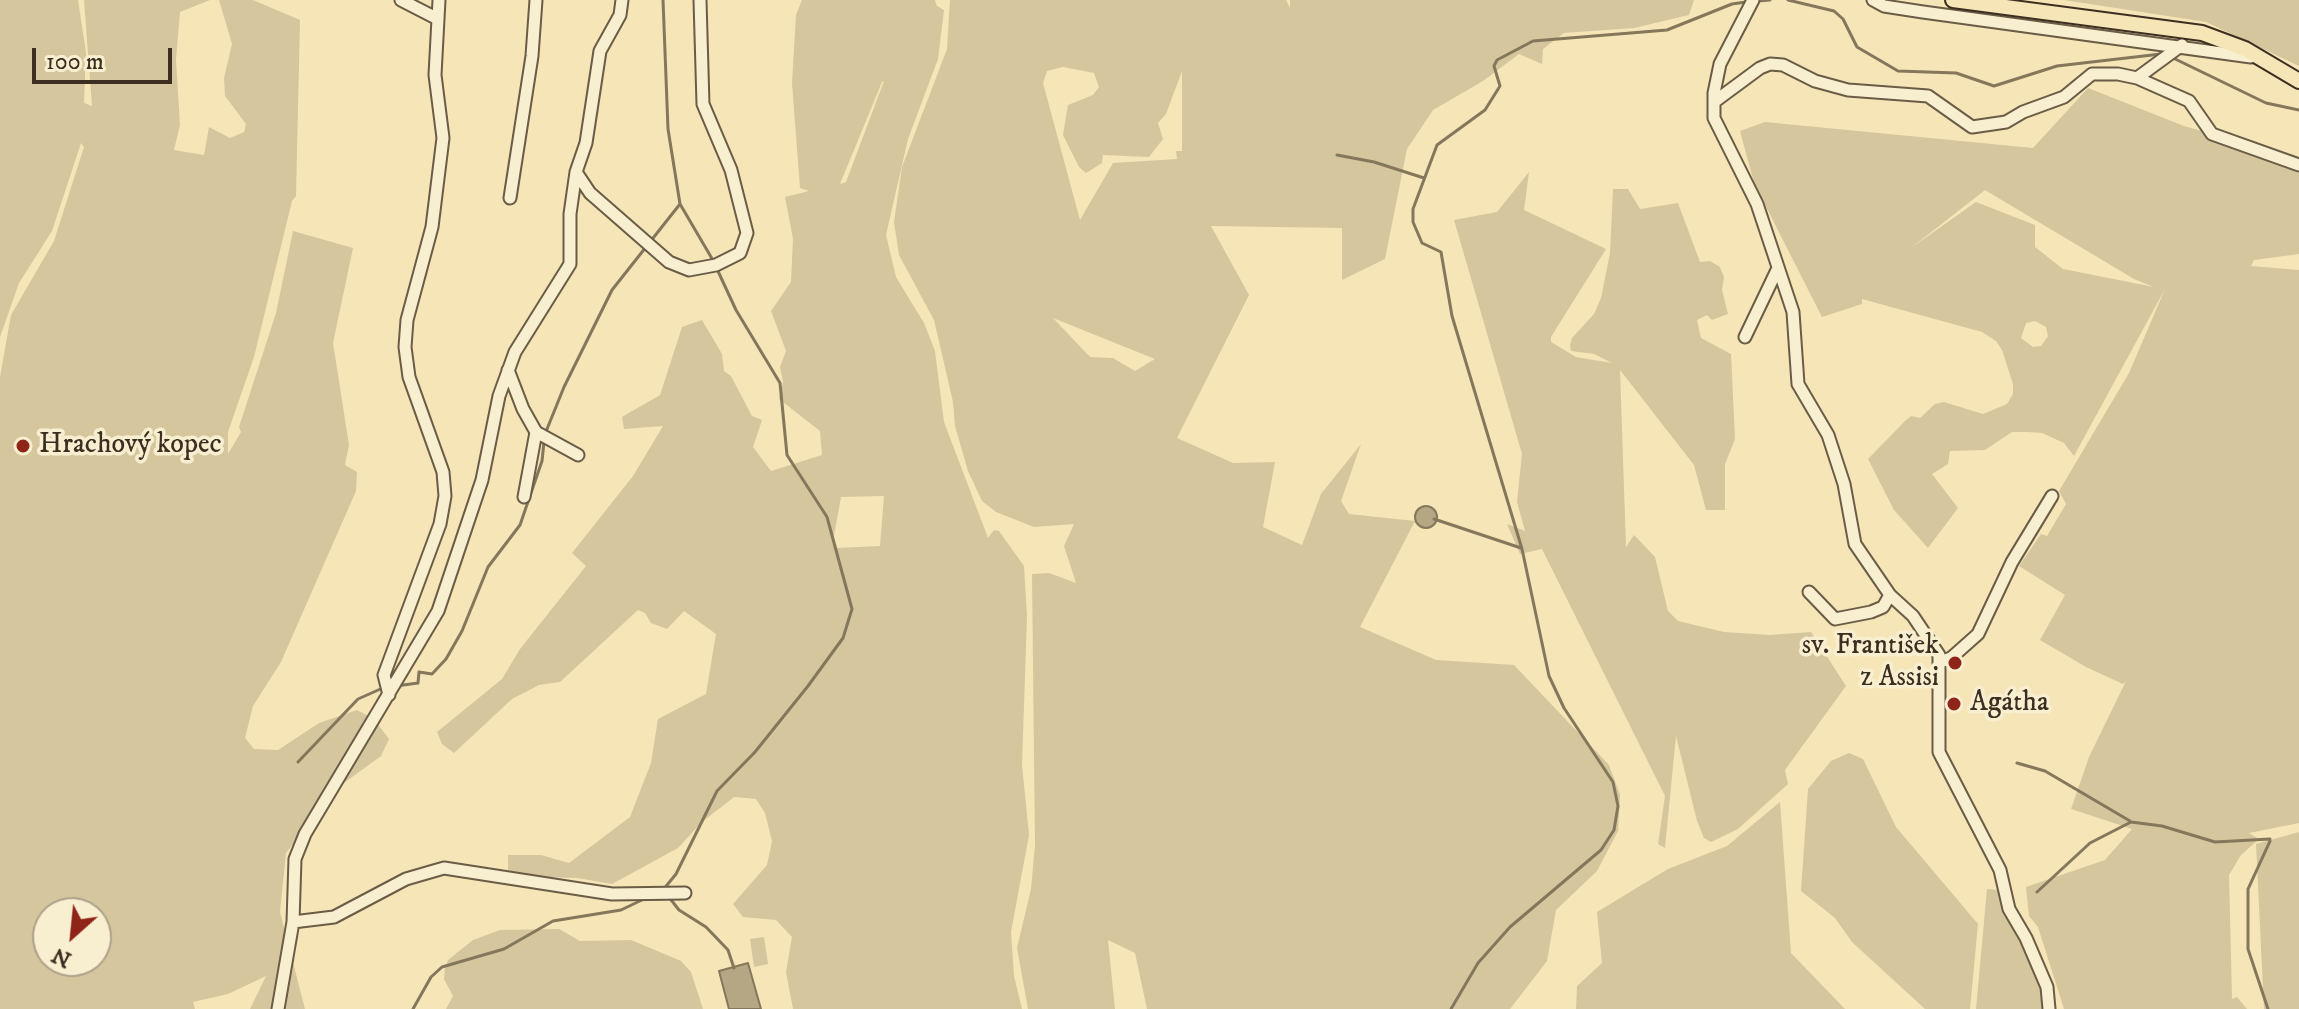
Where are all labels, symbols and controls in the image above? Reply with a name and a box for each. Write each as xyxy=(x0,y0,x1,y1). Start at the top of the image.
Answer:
scale bar xyxy=(36,32,176,82)
text: 100 m xyxy=(46,47,104,77)
place label: Hrachový kopec xyxy=(39,429,222,463)
marker: Hrachový kopec xyxy=(14,437,32,455)
place label: sv. František z Assisi xyxy=(1802,630,1939,696)
marker: sv. František z Assisi xyxy=(1946,654,1964,672)
place label: Agátha xyxy=(1970,687,2049,721)
marker: Agátha xyxy=(1945,695,1963,713)
north arrow xyxy=(32,897,112,977)
text: N xyxy=(48,941,76,973)

